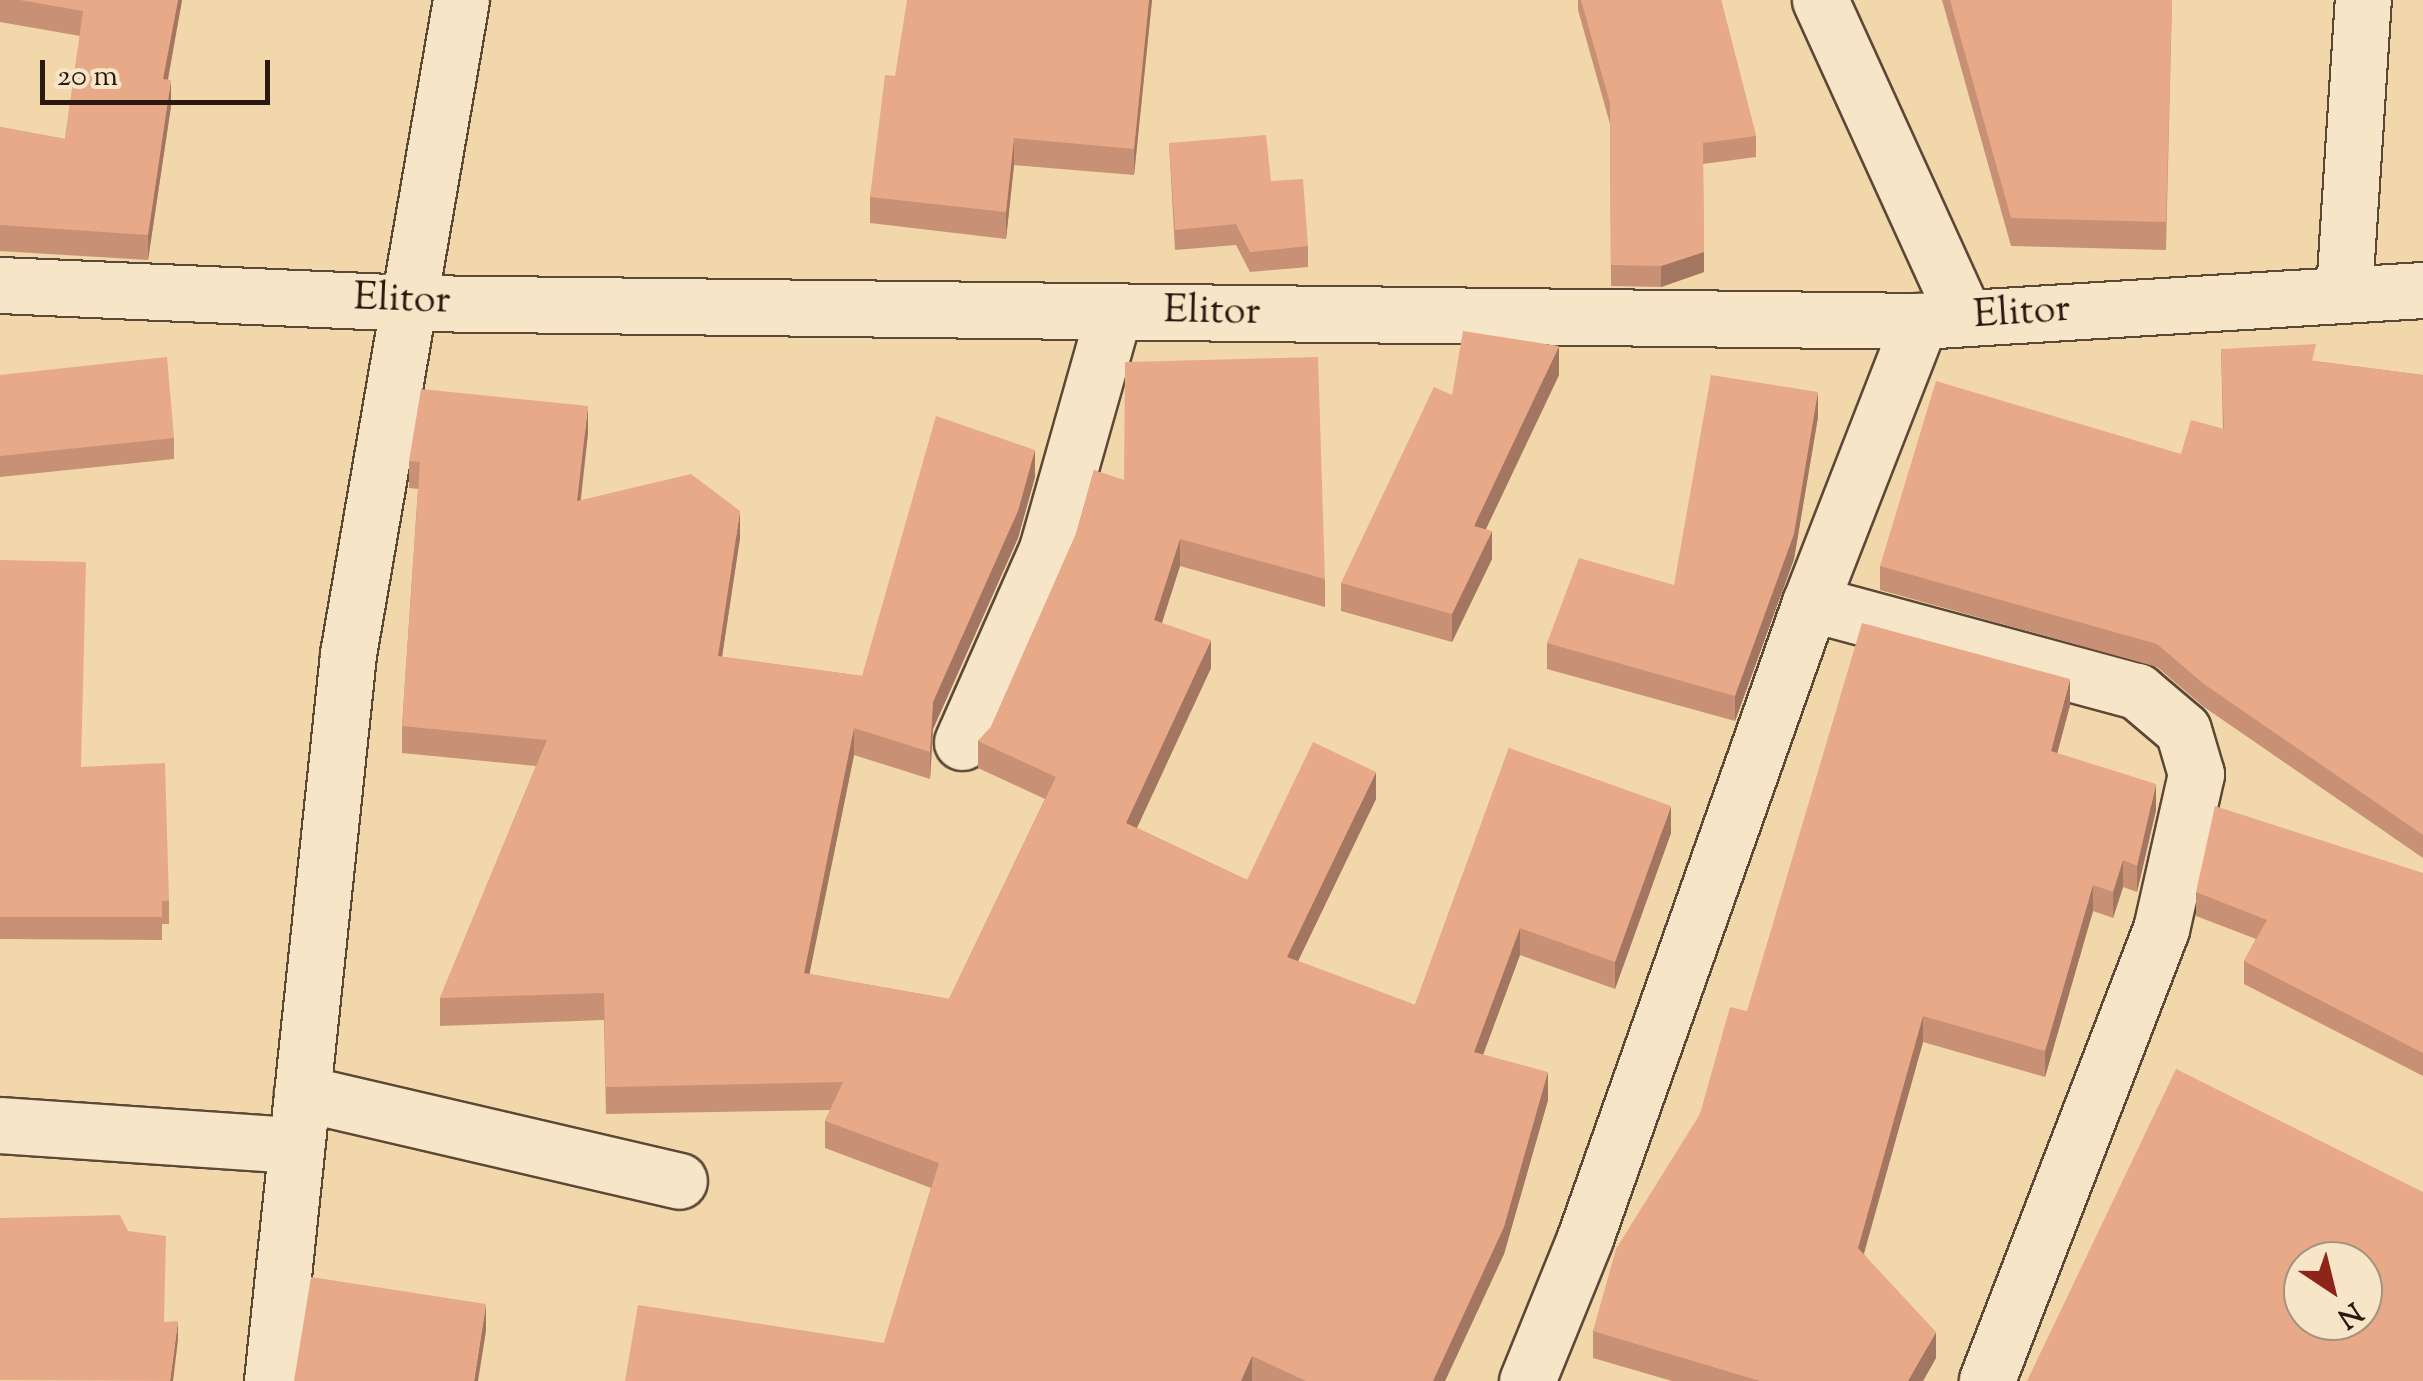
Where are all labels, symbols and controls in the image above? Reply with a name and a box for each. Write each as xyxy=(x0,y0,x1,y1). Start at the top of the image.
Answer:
scale bar xyxy=(45,40,275,102)
text: 20 m xyxy=(57,56,118,99)
street label: Elitor xyxy=(353,275,451,327)
street label: Elitor xyxy=(1972,287,2072,341)
street label: Elitor xyxy=(1163,288,1261,338)
north arrow xyxy=(2283,1241,2383,1341)
text: N xyxy=(2328,1291,2370,1337)

